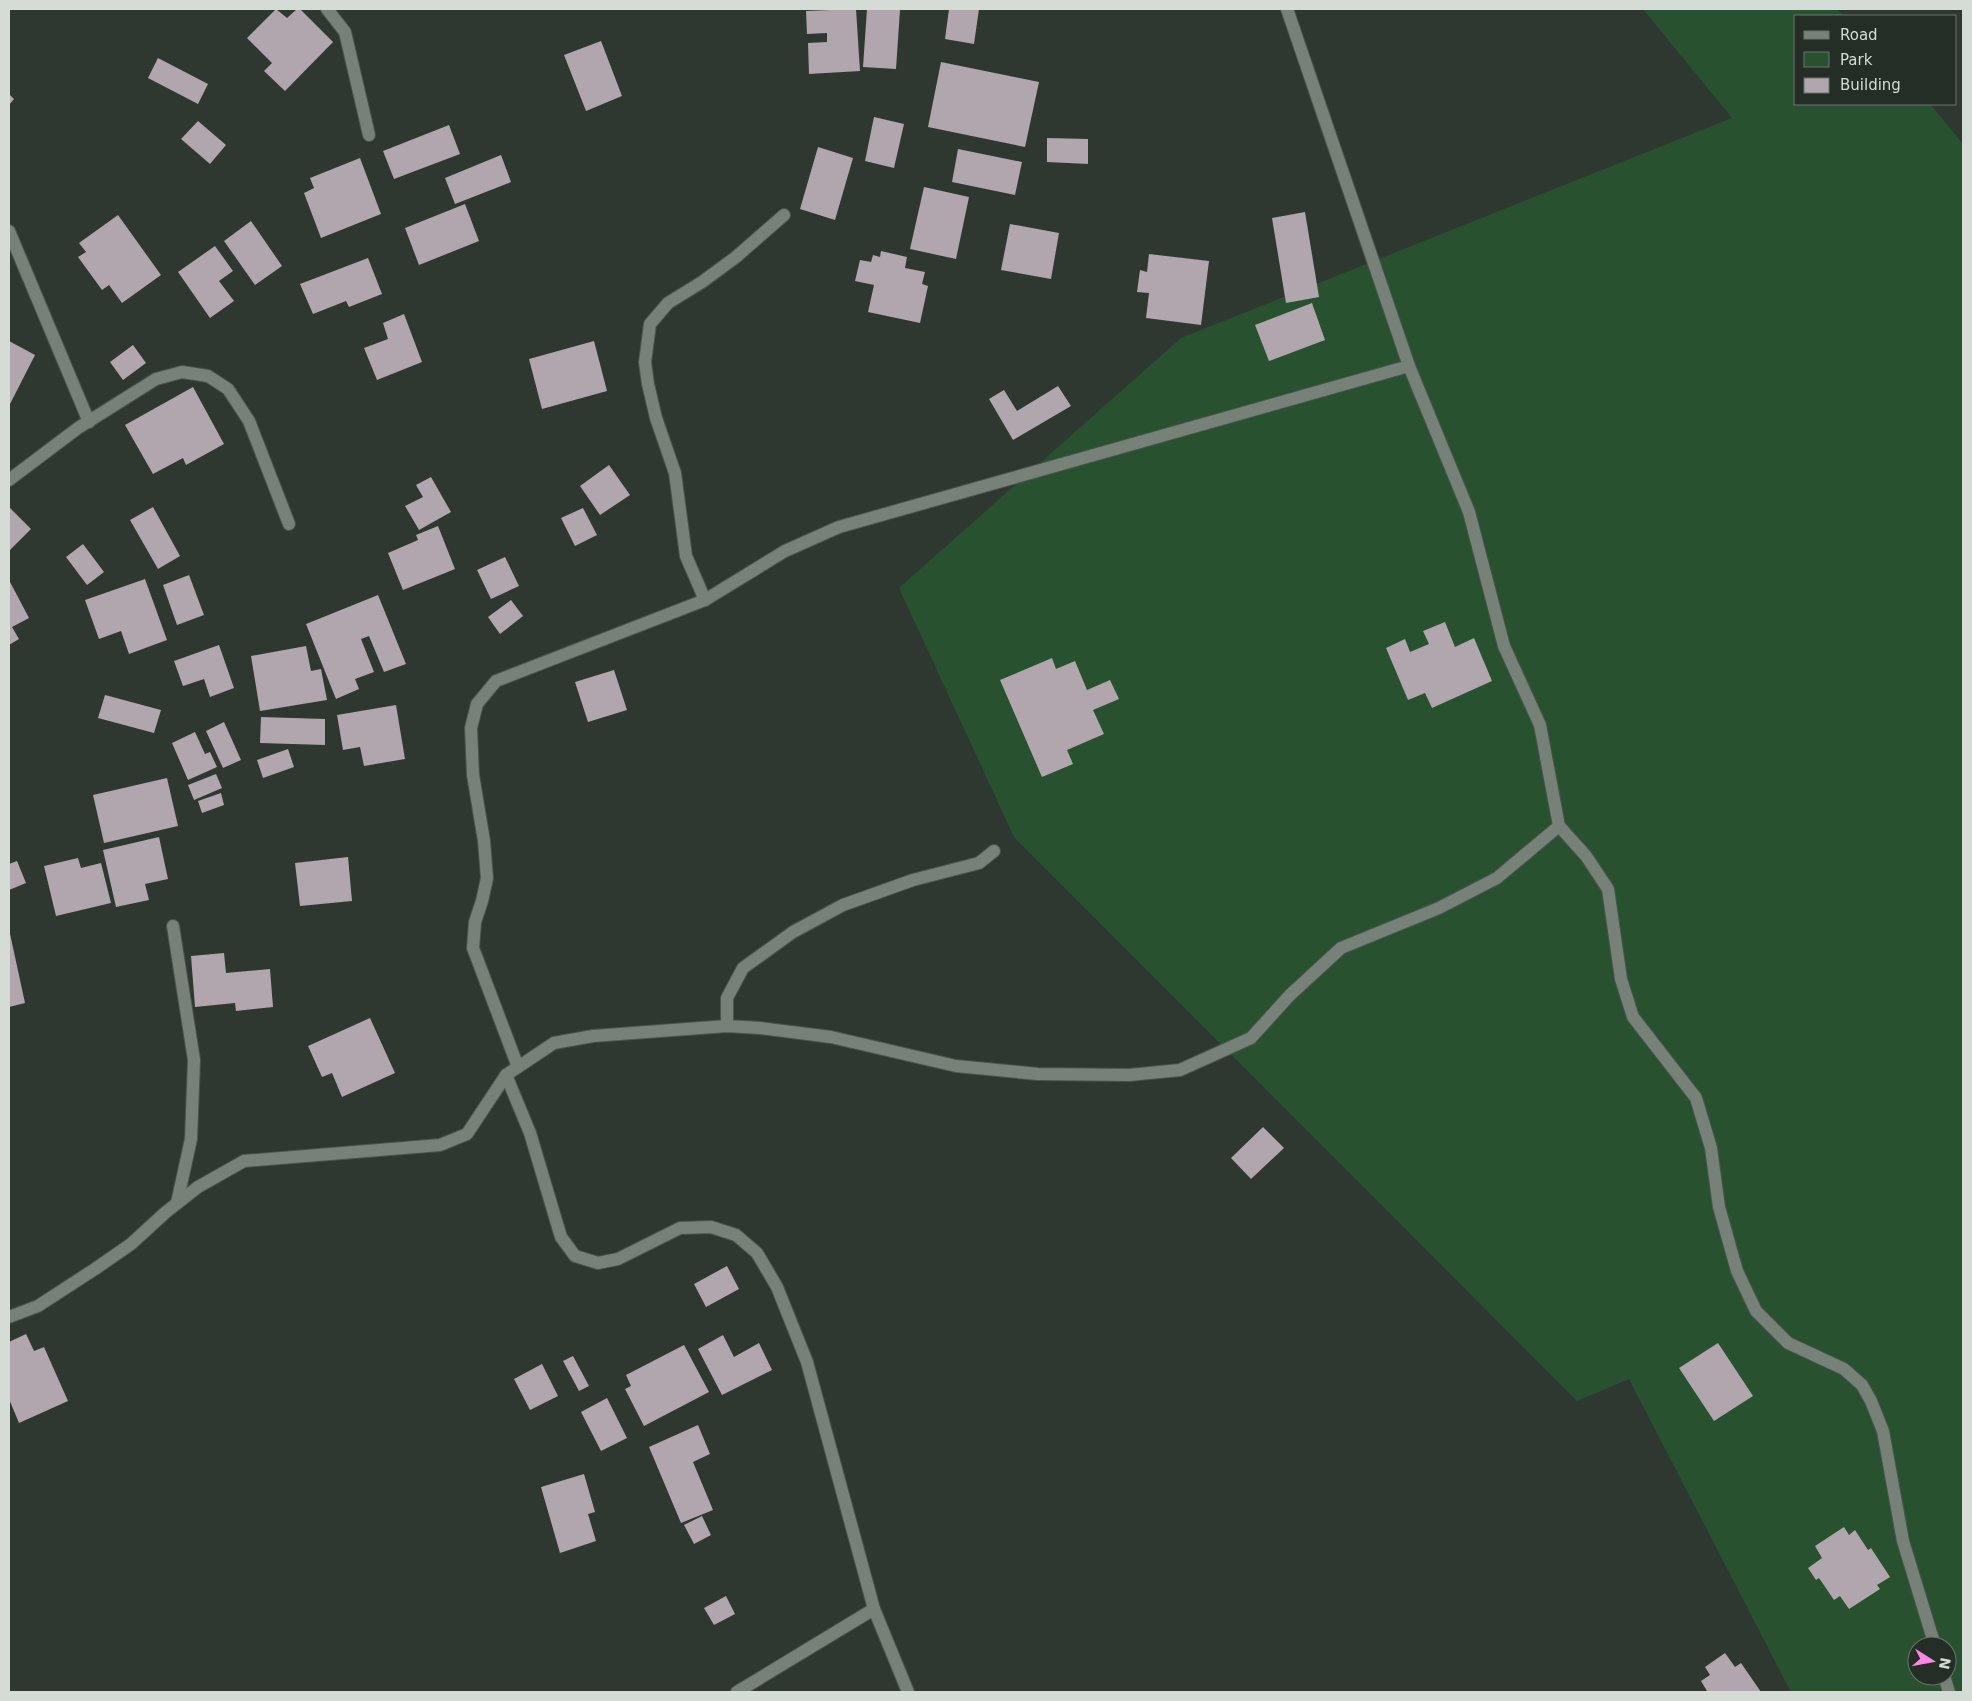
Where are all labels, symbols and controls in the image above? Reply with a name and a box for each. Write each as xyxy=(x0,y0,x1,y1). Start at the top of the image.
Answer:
legend xyxy=(1794,15,1957,105)
text: Road xyxy=(1840,26,1878,44)
text: Park xyxy=(1840,51,1873,69)
text: Building xyxy=(1840,76,1901,94)
north arrow xyxy=(1907,1636,1957,1686)
text: N xyxy=(1936,1656,1954,1671)

